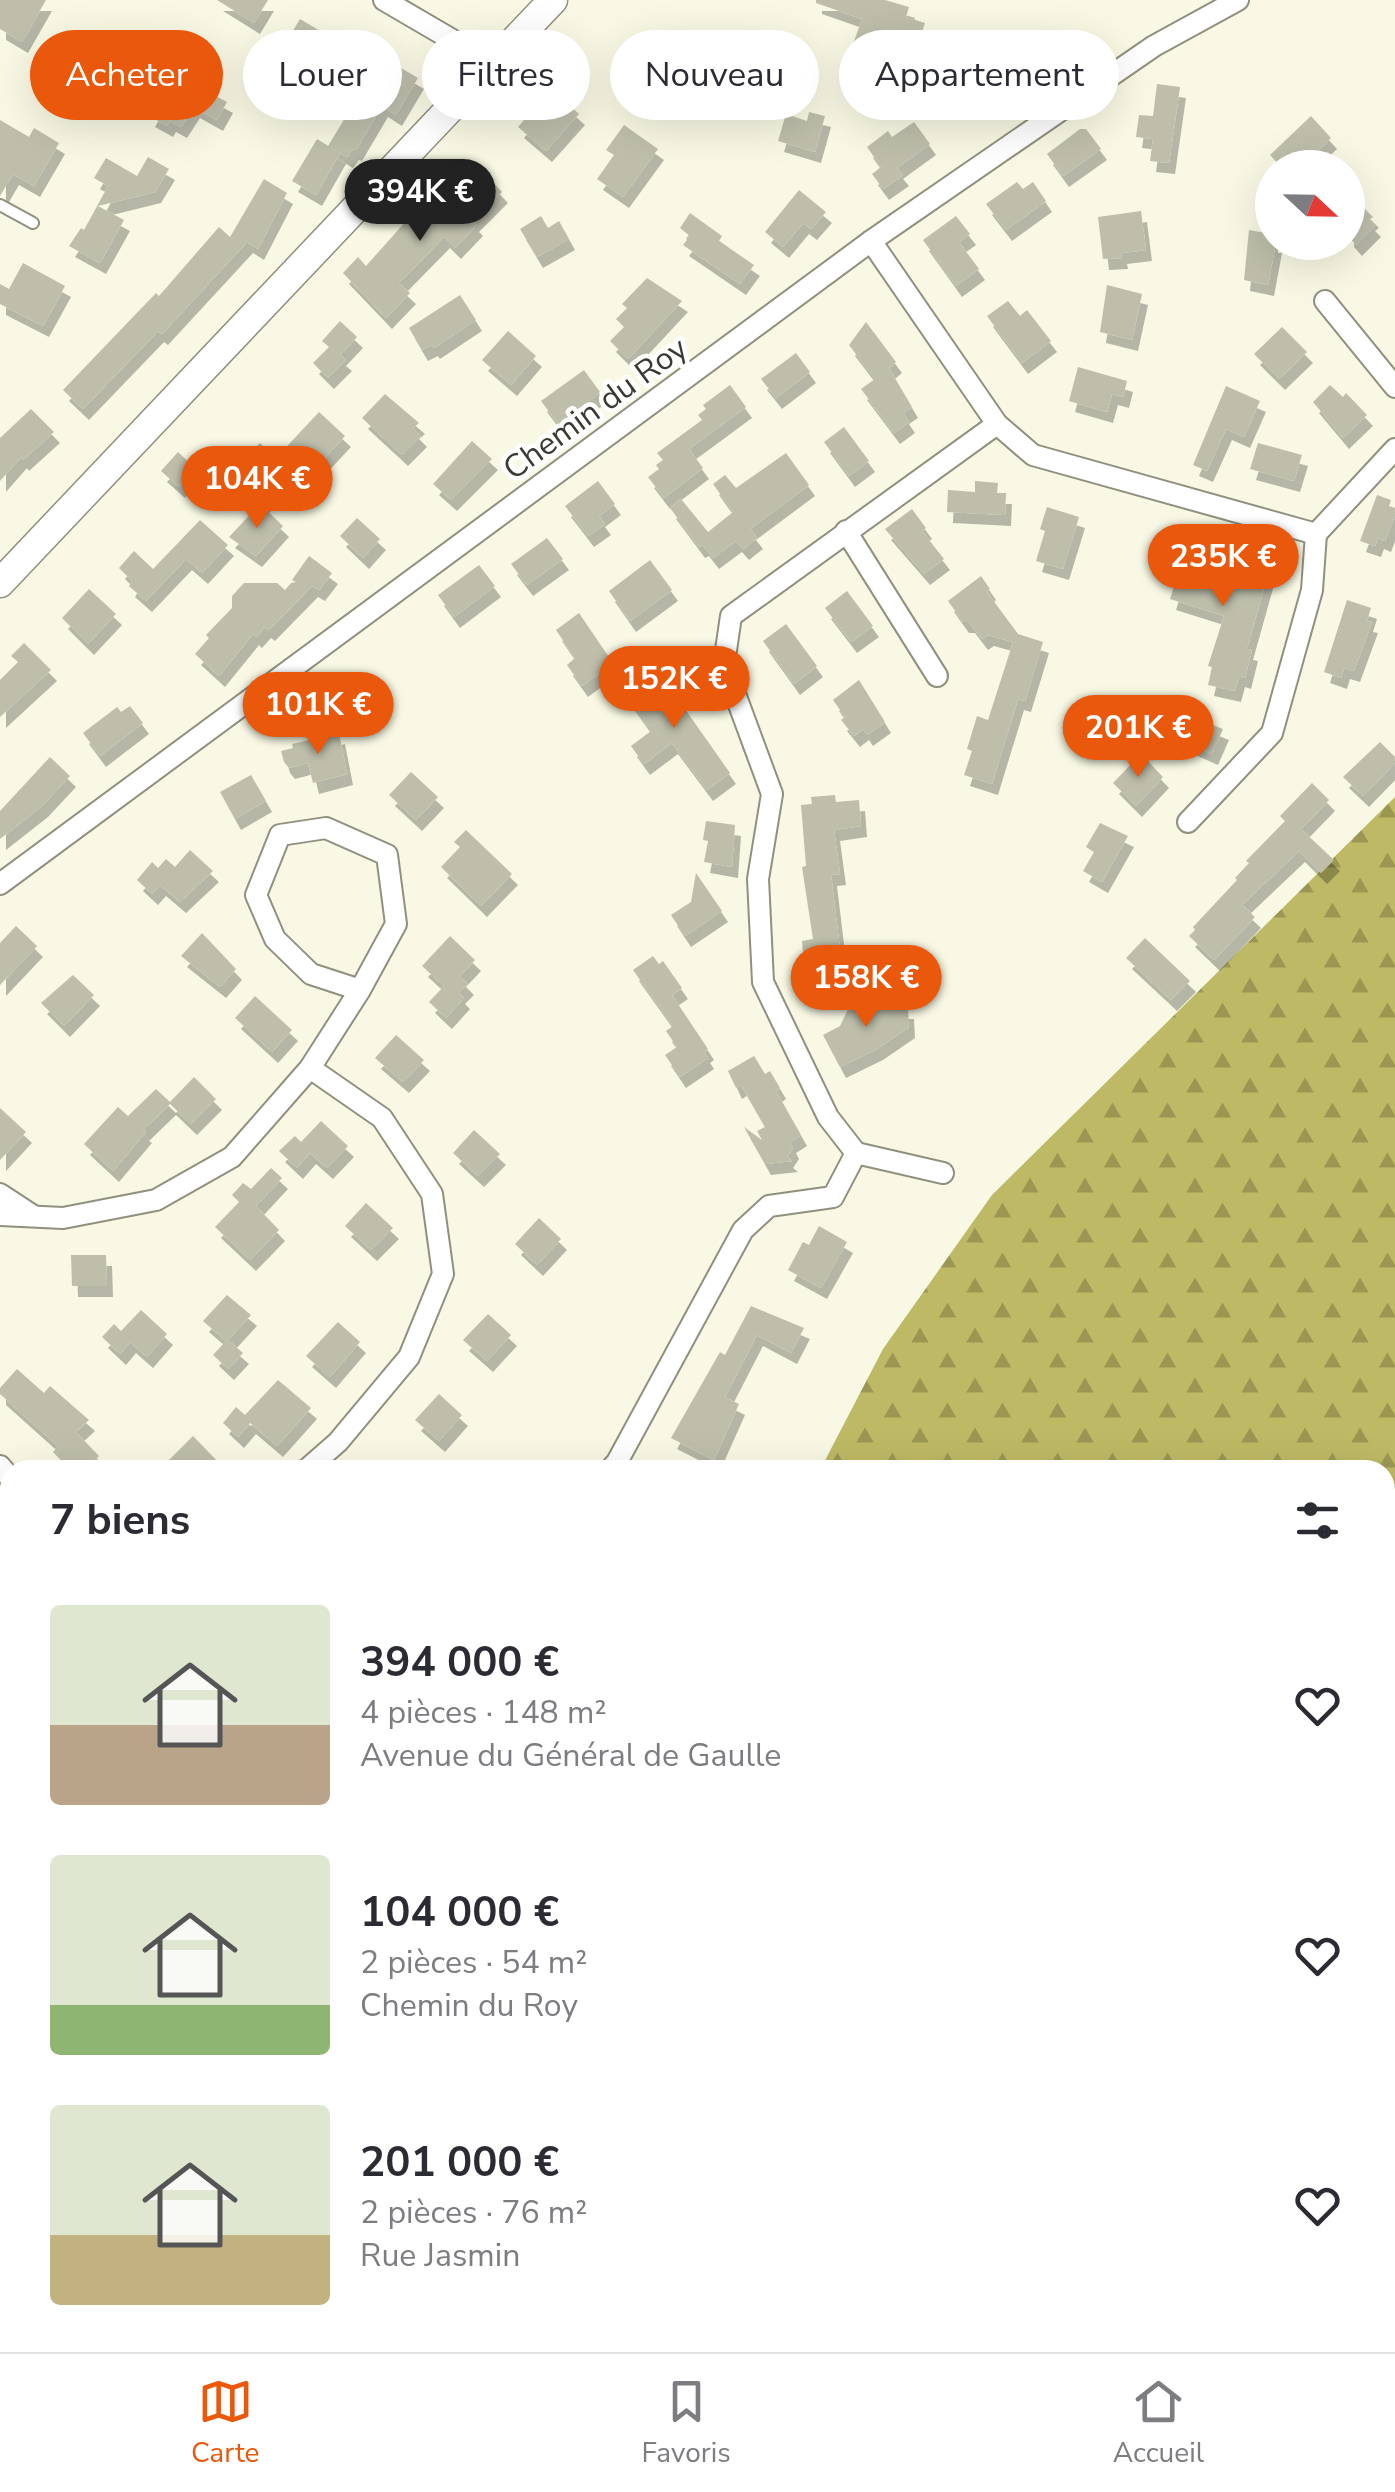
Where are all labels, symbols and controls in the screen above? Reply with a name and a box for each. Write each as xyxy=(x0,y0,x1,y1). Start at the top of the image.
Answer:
chip: Acheter xyxy=(30,30,223,120)
chip: Louer xyxy=(243,30,402,120)
chip: Filtres xyxy=(422,30,590,120)
chip: Nouveau xyxy=(610,30,819,120)
chip: Appartement xyxy=(839,30,1119,120)
north arrow xyxy=(1255,150,1365,260)
map controls xyxy=(1255,150,1365,260)
pin: 394K € xyxy=(339,159,501,244)
text: 394K € xyxy=(367,170,473,213)
street label: Chemin du Roy xyxy=(495,327,696,490)
pin: 104K € xyxy=(176,446,338,531)
text: 104K € xyxy=(204,457,310,500)
pin: 235K € xyxy=(1142,524,1304,609)
text: 235K € xyxy=(1170,535,1276,578)
pin: 152K € xyxy=(593,646,755,731)
text: 152K € xyxy=(621,657,727,700)
pin: 101K € xyxy=(237,672,399,757)
text: 101K € xyxy=(265,683,371,726)
pin: 201K € xyxy=(1057,695,1219,780)
text: 201K € xyxy=(1085,706,1191,749)
pin: 158K € xyxy=(785,945,947,1030)
text: 158K € xyxy=(813,956,919,999)
text: 7 biens xyxy=(50,1492,190,1549)
icon: filters xyxy=(1290,1493,1345,1548)
text: 394 000 € xyxy=(360,1634,559,1691)
icon: home xyxy=(130,1645,250,1765)
icon: heart xyxy=(1290,1678,1345,1733)
text: 4 pièces · 148 m² xyxy=(360,1691,607,1734)
text: Avenue du Général de Gaulle xyxy=(360,1734,781,1777)
text: 104 000 € xyxy=(360,1884,559,1941)
icon: home xyxy=(130,1895,250,2015)
icon: heart xyxy=(1290,1928,1345,1983)
text: 2 pièces · 54 m² xyxy=(360,1941,587,1984)
text: Chemin du Roy xyxy=(360,1984,578,2027)
text: 201 000 € xyxy=(360,2134,559,2191)
icon: home xyxy=(130,2145,250,2265)
icon: heart xyxy=(1290,2178,1345,2233)
text: 2 pièces · 76 m² xyxy=(360,2191,587,2234)
text: Rue Jasmin xyxy=(360,2234,520,2277)
tab: Carte xyxy=(191,2374,260,2472)
tab: Favoris xyxy=(641,2374,731,2472)
tab: Accueil xyxy=(1113,2374,1204,2472)

